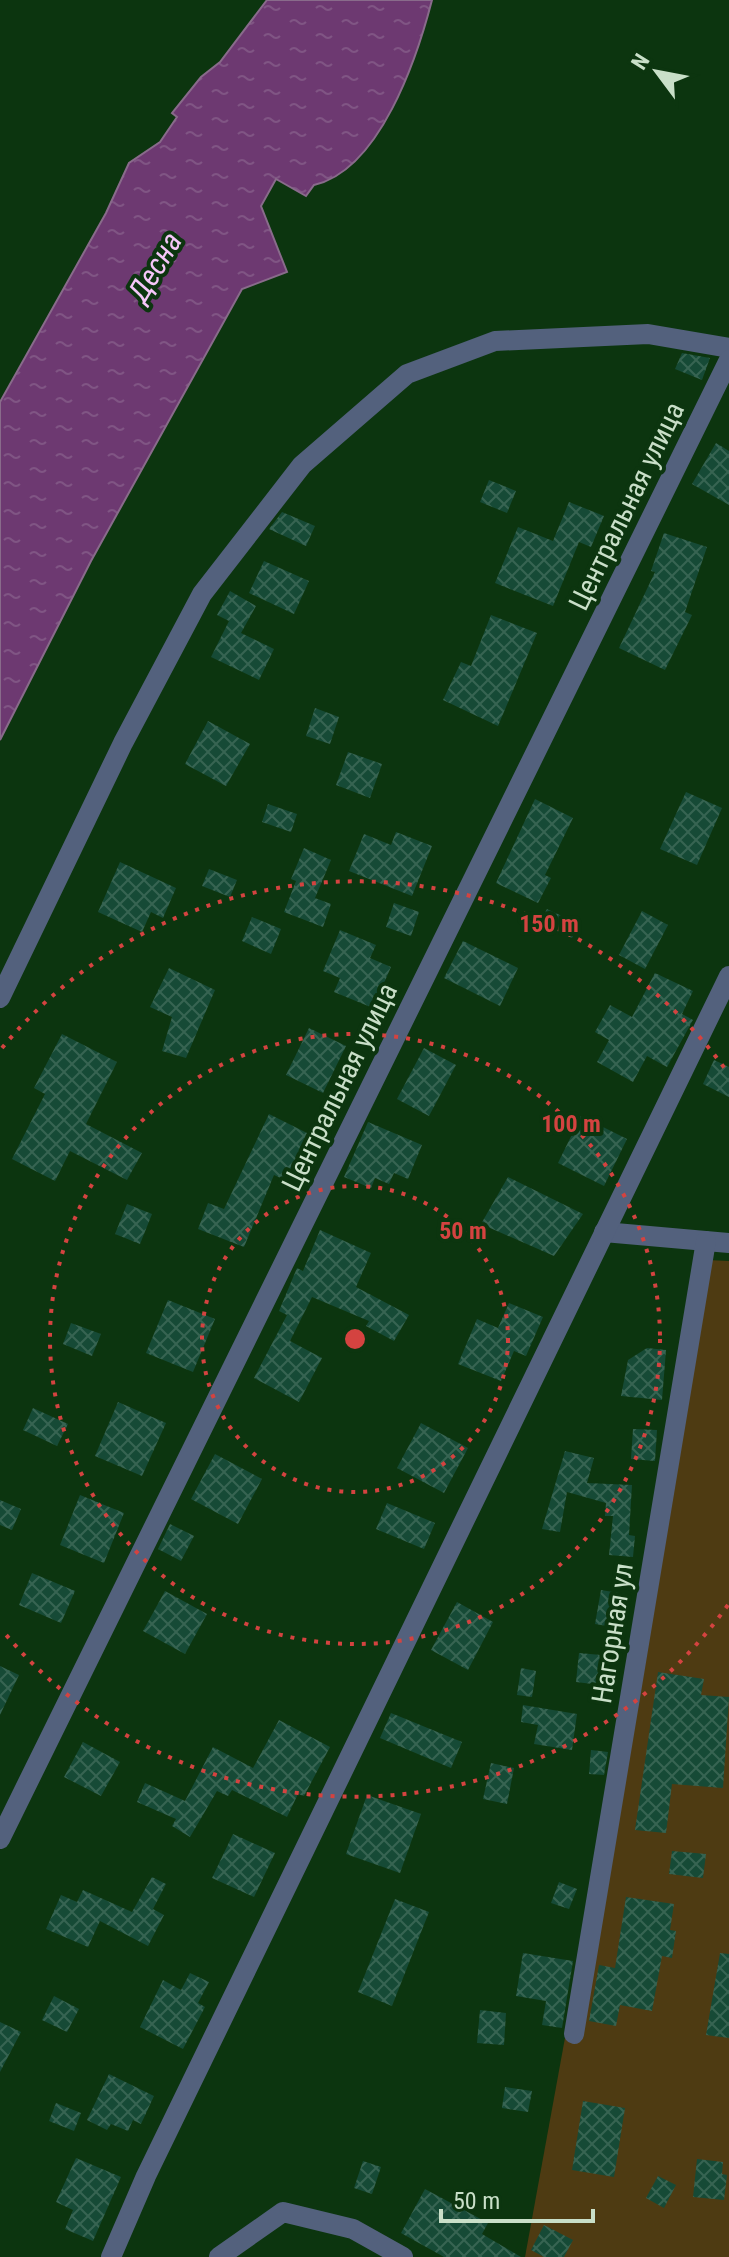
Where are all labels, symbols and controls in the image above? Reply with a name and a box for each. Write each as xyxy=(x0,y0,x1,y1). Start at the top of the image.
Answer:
north arrow xyxy=(617,32,697,112)
text: N xyxy=(626,49,655,74)
water label: Десна xyxy=(119,226,189,310)
street label: Центральная улица xyxy=(562,397,691,616)
text: 150 m xyxy=(519,910,579,938)
street label: Центральная улица xyxy=(275,978,404,1197)
text: 100 m xyxy=(541,1110,601,1138)
text: 50 m xyxy=(439,1217,487,1245)
centre of rings xyxy=(341,1325,369,1353)
street label: Нагорная ул xyxy=(585,1560,640,1706)
scale bar xyxy=(441,2173,593,2223)
text: 50 m xyxy=(453,2187,500,2215)

